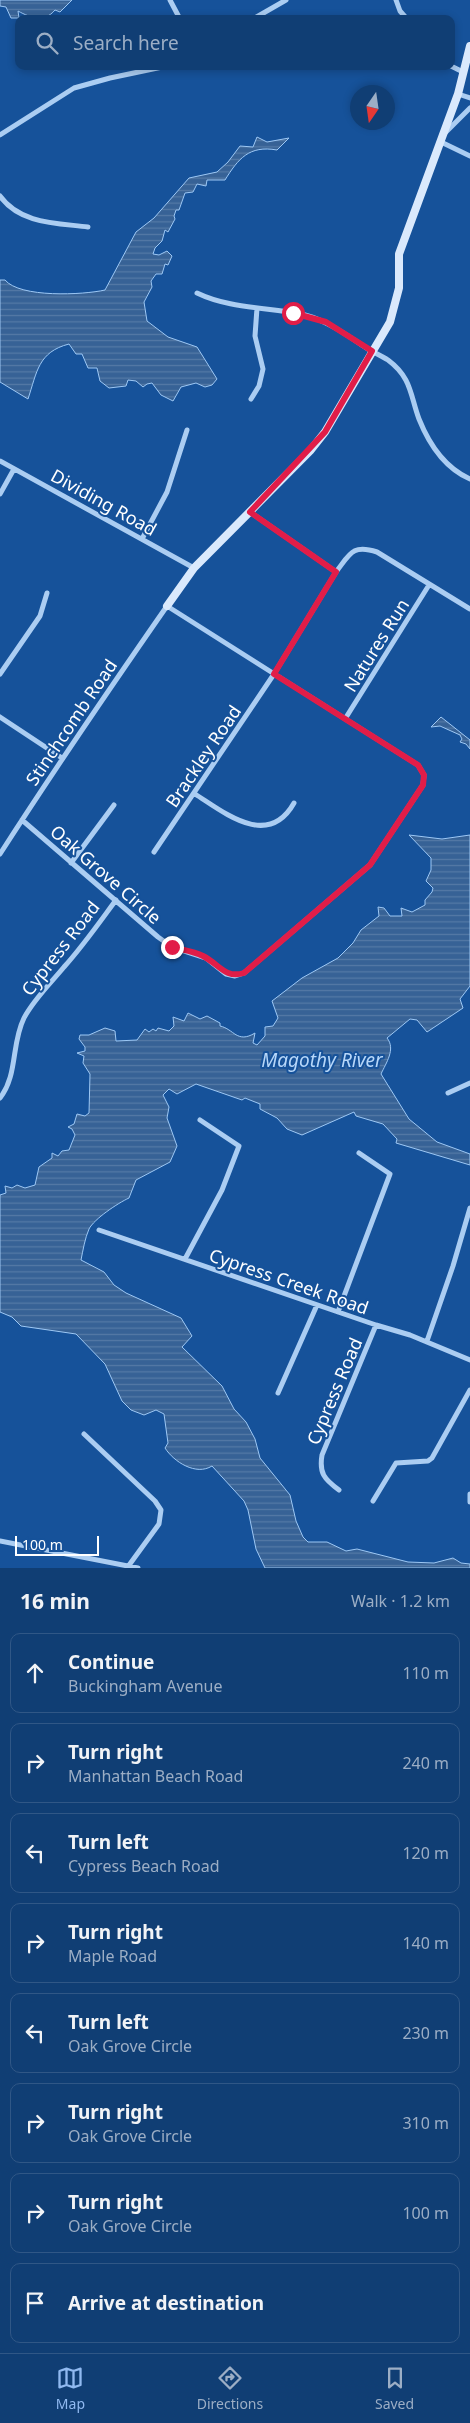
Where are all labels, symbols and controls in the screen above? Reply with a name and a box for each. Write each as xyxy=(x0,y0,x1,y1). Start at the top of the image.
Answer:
search box xyxy=(15,15,455,70)
icon: search xyxy=(33,29,61,57)
text: Search here xyxy=(73,30,179,56)
north arrow xyxy=(350,85,395,130)
route start xyxy=(282,302,305,325)
street label: Dividing Road xyxy=(47,463,161,541)
street label: Natures Run xyxy=(338,594,414,696)
street label: Stinchcomb Road xyxy=(20,654,122,790)
street label: Brackley Road xyxy=(160,700,246,812)
street label: Oak Grove Circle xyxy=(45,819,167,929)
street label: Cypress Road xyxy=(15,896,105,1000)
route end xyxy=(161,936,184,959)
water label: Magothy River xyxy=(261,1047,384,1073)
street label: Cypress Creek Road xyxy=(206,1242,372,1320)
street label: Cypress Road xyxy=(301,1334,367,1448)
scale bar xyxy=(15,1533,99,1556)
text: 100 m xyxy=(22,1535,63,1554)
text: 16 min xyxy=(20,1587,90,1615)
text: Walk · 1.2 km xyxy=(351,1590,450,1612)
text: Continue xyxy=(68,1649,154,1675)
icon: ahead xyxy=(21,1659,49,1687)
text: 110 m xyxy=(402,1662,449,1684)
text: Buckingham Avenue xyxy=(68,1675,223,1697)
text: Turn right xyxy=(68,1739,163,1765)
icon: right xyxy=(21,1749,49,1777)
text: 240 m xyxy=(402,1752,449,1774)
text: Manhattan Beach Road xyxy=(68,1765,243,1787)
text: Turn left xyxy=(68,1829,149,1855)
icon: left xyxy=(21,1839,49,1867)
text: 120 m xyxy=(402,1842,449,1864)
text: Cypress Beach Road xyxy=(68,1855,220,1877)
text: Turn right xyxy=(68,1919,163,1945)
icon: right xyxy=(21,1929,49,1957)
text: 140 m xyxy=(402,1932,449,1954)
text: Maple Road xyxy=(68,1945,157,1967)
text: Turn left xyxy=(68,2009,149,2035)
icon: left xyxy=(21,2019,49,2047)
text: 230 m xyxy=(402,2022,449,2044)
text: Oak Grove Circle xyxy=(68,2035,192,2057)
text: Turn right xyxy=(68,2099,163,2125)
icon: right xyxy=(21,2109,49,2137)
text: 310 m xyxy=(402,2112,449,2134)
text: Oak Grove Circle xyxy=(68,2125,192,2147)
text: Turn right xyxy=(68,2189,163,2215)
icon: right xyxy=(21,2199,49,2227)
text: 100 m xyxy=(402,2202,449,2224)
text: Oak Grove Circle xyxy=(68,2215,192,2237)
icon: arrive xyxy=(21,2289,49,2317)
text: Arrive at destination xyxy=(68,2290,264,2316)
tab: Map xyxy=(56,2364,85,2413)
tab: Directions xyxy=(197,2364,263,2413)
tab: Saved xyxy=(375,2364,414,2413)

